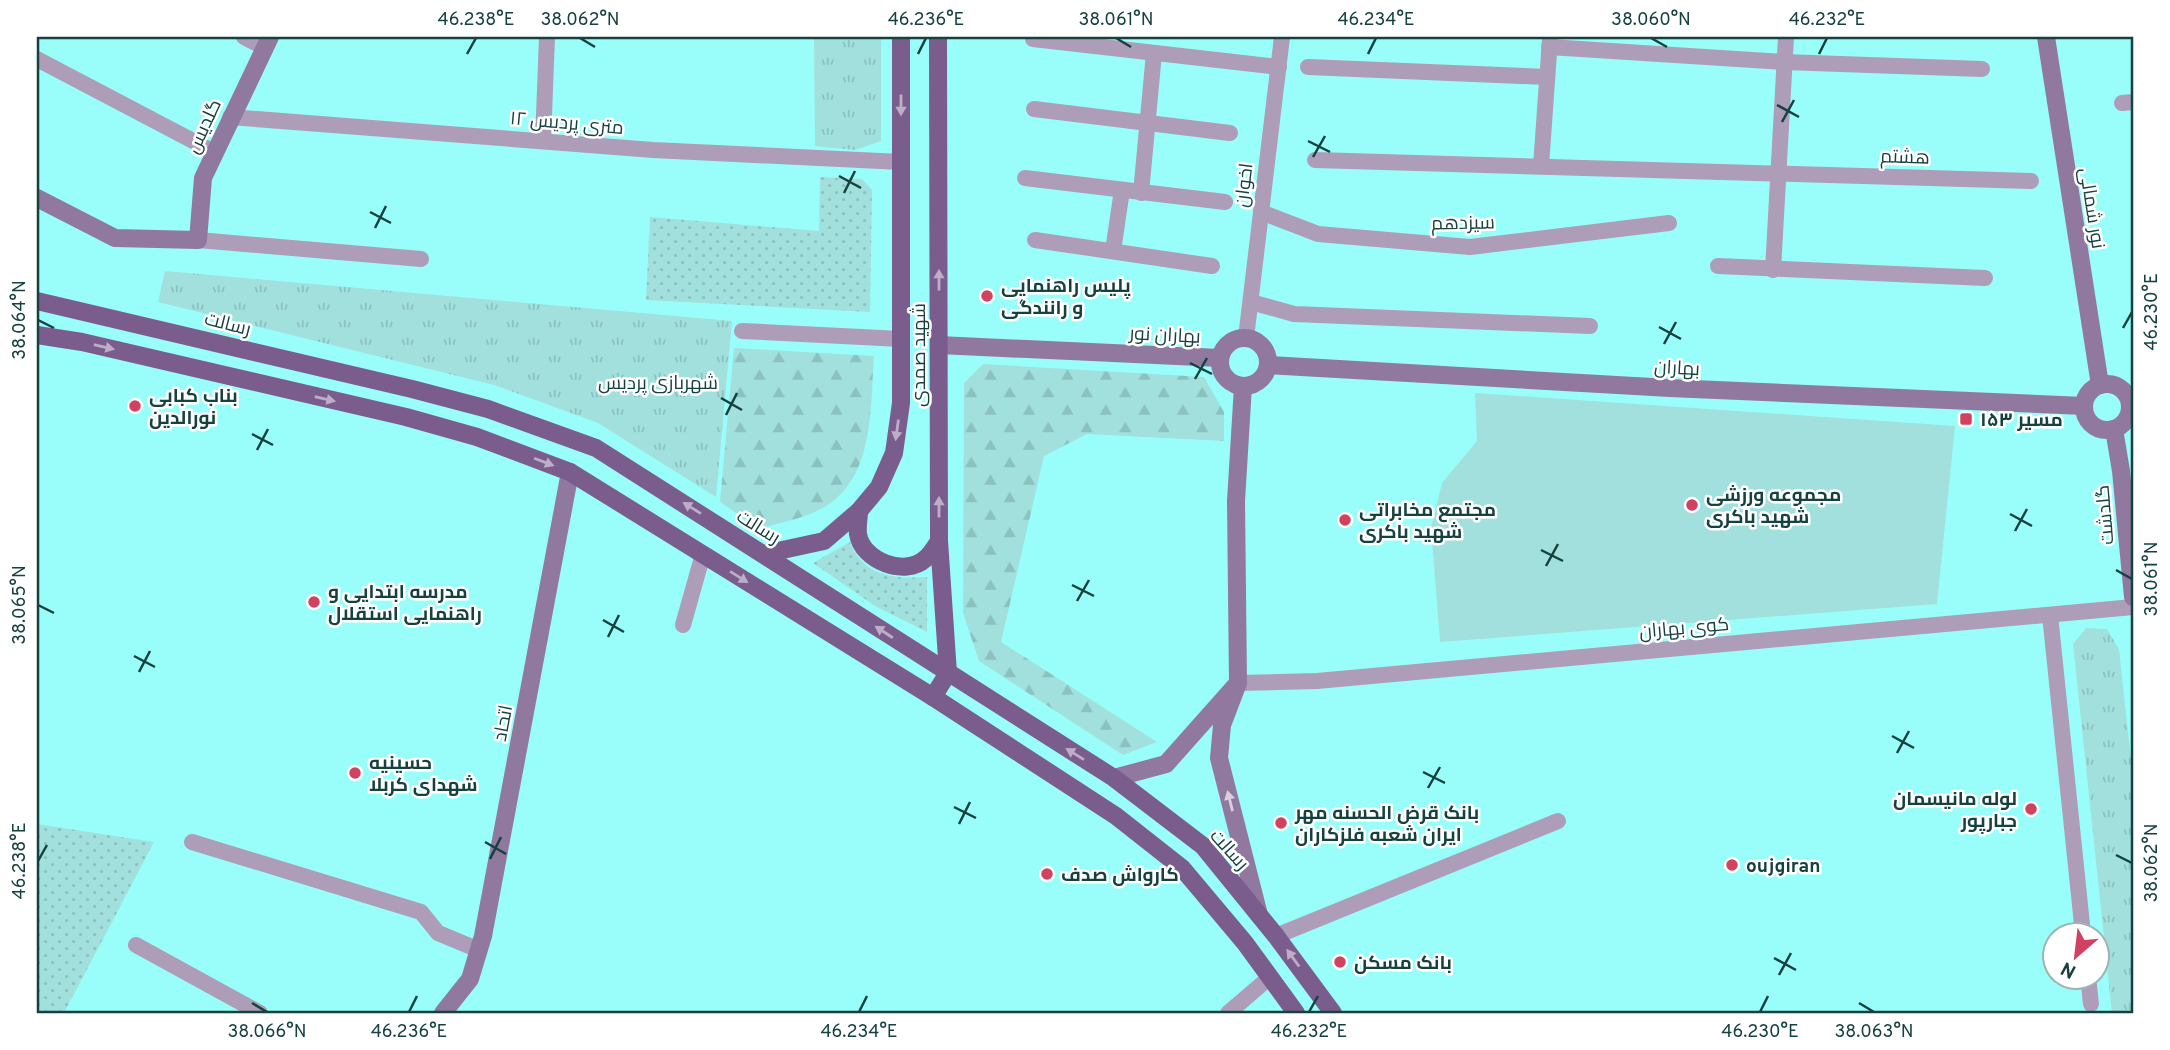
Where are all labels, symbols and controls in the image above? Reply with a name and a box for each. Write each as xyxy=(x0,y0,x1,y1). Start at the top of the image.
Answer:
text: 46.238°E xyxy=(438,9,514,32)
text: 38.062°N xyxy=(540,9,620,32)
text: 46.236°E xyxy=(888,9,964,32)
text: 38.061°N xyxy=(1079,9,1153,32)
text: 46.234°E xyxy=(1337,9,1415,32)
text: 38.060°N xyxy=(1611,9,1691,32)
text: 46.232°E xyxy=(1789,9,1865,32)
one-way arrow xyxy=(895,94,907,116)
street label: گلدیس xyxy=(182,96,228,158)
street label: ۱۲ متری پردیس xyxy=(509,107,625,141)
street label: هشتم xyxy=(1880,145,1930,171)
street label: اخوان xyxy=(1230,162,1260,209)
street label: نور شمالی xyxy=(2073,166,2109,251)
street label: سیزدهم xyxy=(1431,211,1495,237)
one-way arrow xyxy=(933,269,945,291)
text: 46.230°E xyxy=(2141,273,2164,351)
place label: پلیس راهنمایی و رانندگی xyxy=(1001,275,1131,321)
text: 38.064°N xyxy=(9,280,32,360)
marker: پلیس راهنمایی و رانندگی xyxy=(979,288,995,304)
street label: شهید صمدی xyxy=(908,303,932,407)
street label: رسالت xyxy=(202,308,253,342)
street label: بهاران نور xyxy=(1128,322,1201,350)
one-way arrow xyxy=(93,342,115,353)
street label: بهاران xyxy=(1653,356,1700,382)
park label: شهربازی پردیس xyxy=(598,372,718,396)
place label: بناب کبابی نورالدین xyxy=(149,385,238,431)
one-way arrow xyxy=(314,393,336,404)
marker: بناب کبابی نورالدین xyxy=(127,398,143,414)
place label: مسیر ۱۵۳ xyxy=(1980,409,2063,433)
marker: مسیر ۱۵۳ xyxy=(1958,411,1974,427)
one-way arrow xyxy=(892,419,903,441)
one-way arrow xyxy=(533,457,554,468)
place label: مجموعه ورزشی شهید باکری xyxy=(1706,484,1841,530)
street label: گلدشت xyxy=(2091,484,2121,546)
one-way arrow xyxy=(933,496,945,518)
marker: مجموعه ورزشی شهید باکری xyxy=(1684,497,1700,513)
place label: مجتمع مخابراتی شهید باکری xyxy=(1359,499,1496,545)
one-way arrow xyxy=(683,502,702,515)
street label: رسالت xyxy=(732,505,784,550)
marker: مجتمع مخابراتی شهید باکری xyxy=(1337,512,1353,528)
text: 38.061°N xyxy=(2141,542,2164,616)
text: 38.065°N xyxy=(9,565,32,645)
one-way arrow xyxy=(730,571,749,584)
place label: مدرسه ابتدایی و راهنمایی استقلال xyxy=(328,581,482,627)
marker: مدرسه ابتدایی و راهنمایی استقلال xyxy=(306,594,322,610)
street label: کوی بهاران xyxy=(1638,613,1730,645)
one-way arrow xyxy=(874,625,893,638)
street label: اتحاد xyxy=(489,703,519,744)
one-way arrow xyxy=(1066,747,1085,760)
place label: حسینیه شهدای کربلا xyxy=(369,752,478,798)
marker: حسینیه شهدای کربلا xyxy=(347,765,363,781)
place label: لوله مانیسمان جبارپور xyxy=(1893,788,2017,834)
one-way arrow xyxy=(1224,790,1235,812)
marker: لوله مانیسمان جبارپور xyxy=(2023,801,2039,817)
place label: بانک قرض الحسنه مهر ایران شعبه فلزکاران xyxy=(1294,802,1479,848)
marker: بانک قرض الحسنه مهر ایران شعبه فلزکاران xyxy=(1273,815,1289,831)
text: 46.238°E xyxy=(9,823,32,899)
text: 38.062°N xyxy=(2141,823,2164,903)
street label: رسالت xyxy=(1204,825,1253,876)
place label: oujgiran xyxy=(1746,855,1820,879)
marker: oujgiran xyxy=(1724,857,1740,873)
place label: کارواش صدف xyxy=(1061,864,1179,888)
marker: کارواش صدف xyxy=(1039,866,1055,882)
north arrow xyxy=(2040,920,2110,990)
one-way arrow xyxy=(1286,949,1300,967)
place label: بانک مسکن xyxy=(1354,952,1452,976)
marker: بانک مسکن xyxy=(1332,954,1348,970)
text: N xyxy=(2057,955,2081,983)
text: 38.066°N xyxy=(228,1021,306,1044)
text: 46.236°E xyxy=(371,1021,447,1044)
text: 46.234°E xyxy=(820,1021,898,1044)
text: 46.232°E xyxy=(1271,1021,1347,1044)
text: 46.230°E xyxy=(1721,1021,1799,1044)
text: 38.063°N xyxy=(1834,1021,1914,1044)

